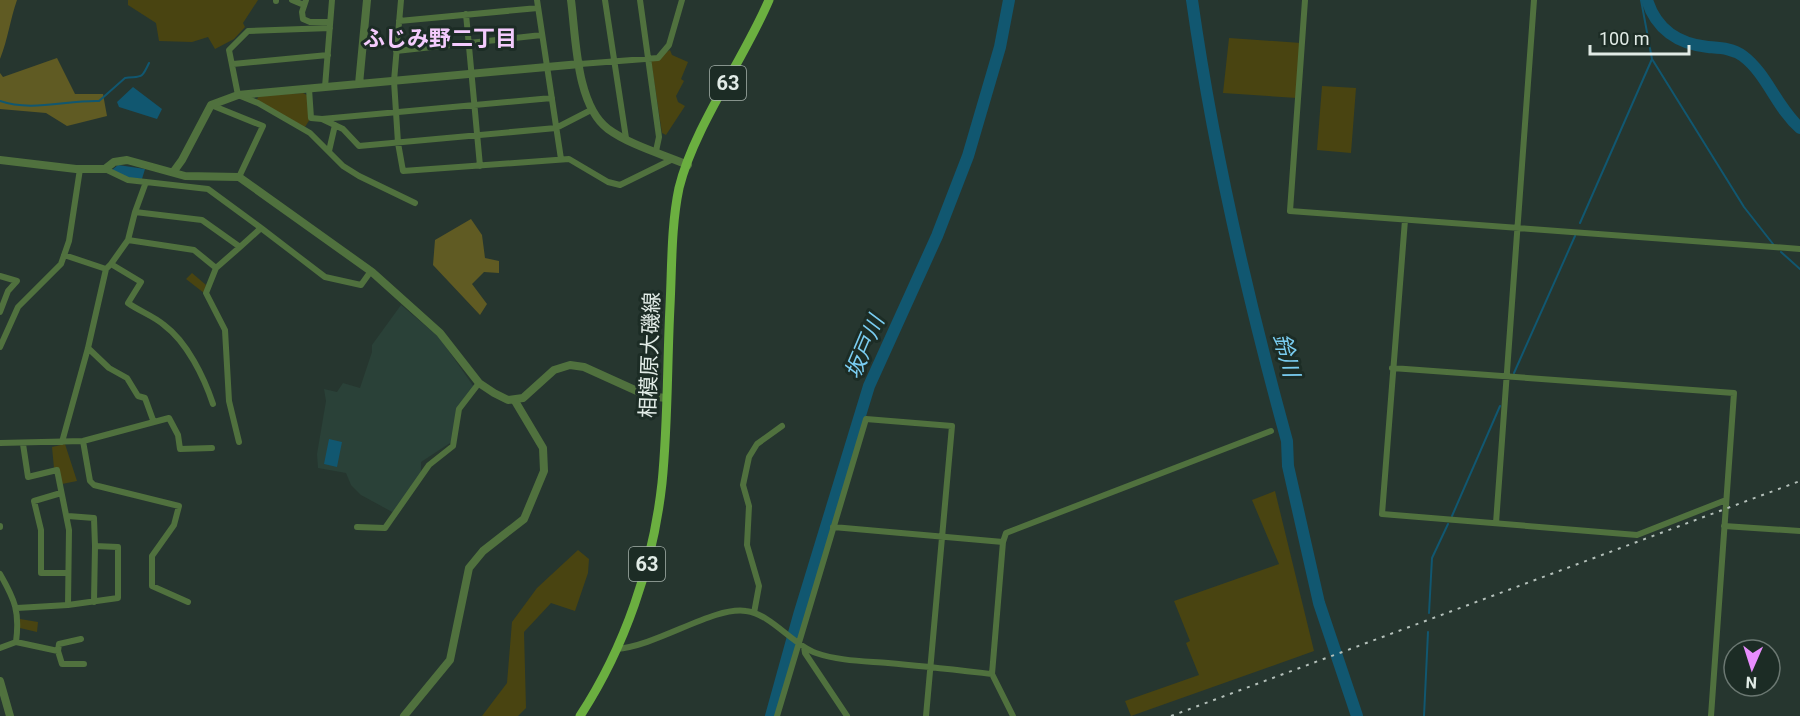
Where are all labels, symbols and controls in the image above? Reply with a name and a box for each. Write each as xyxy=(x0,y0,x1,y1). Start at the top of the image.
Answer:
scale bar xyxy=(1590,18,1689,56)
district label: ふじみ野二丁目 xyxy=(363,26,517,51)
text: 100 m xyxy=(1599,28,1650,49)
road number: 63 xyxy=(710,66,746,100)
street label: 相模原大磯線 xyxy=(636,292,664,418)
water label: 坂戸川 xyxy=(840,310,890,382)
water label: 鈴川 xyxy=(1269,331,1305,382)
road number: 63 xyxy=(629,547,665,581)
north arrow xyxy=(1722,638,1782,698)
text: N xyxy=(1745,673,1757,692)

